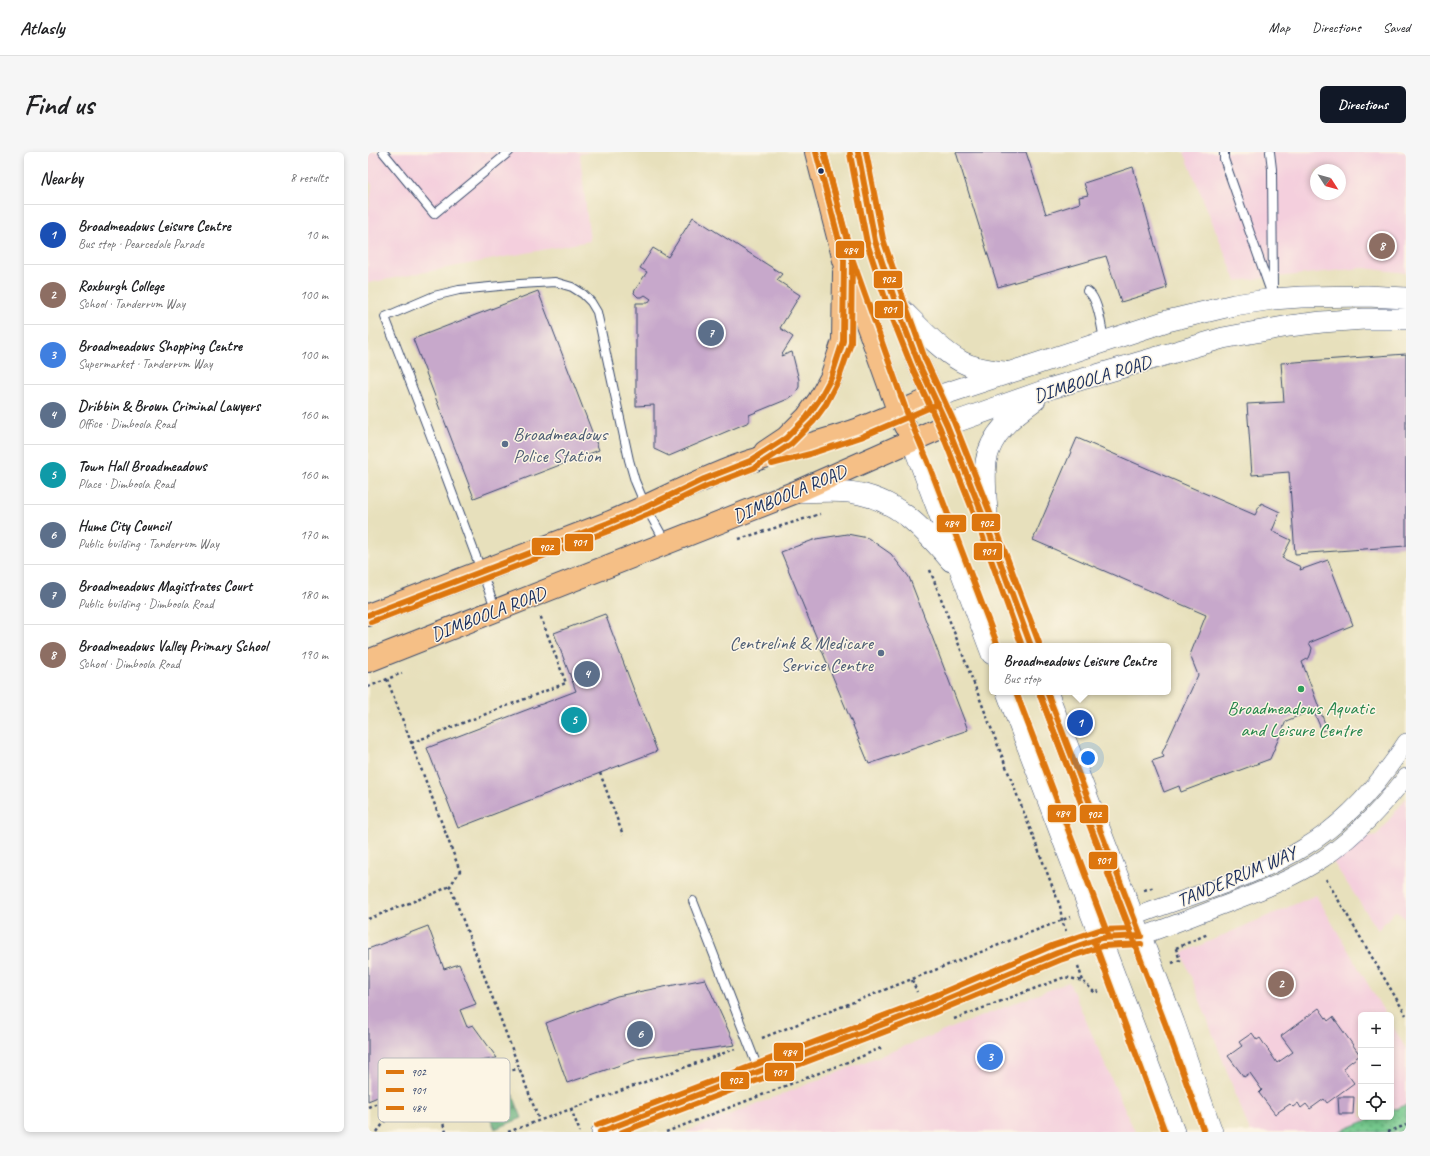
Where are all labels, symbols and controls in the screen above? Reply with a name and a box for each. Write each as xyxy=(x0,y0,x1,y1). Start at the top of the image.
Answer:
text: Atlasly xyxy=(20,16,64,40)
text: Map xyxy=(1269,19,1290,36)
text: Directions xyxy=(1312,19,1361,36)
text: Saved xyxy=(1383,19,1410,36)
button: Directions xyxy=(1320,86,1406,123)
text: Find us xyxy=(24,87,94,122)
north arrow xyxy=(1310,164,1346,200)
unlabelled marker xyxy=(816,166,826,176)
text: Nearby xyxy=(40,168,83,189)
text: 8 results xyxy=(290,170,328,186)
text: Broadmeadows Leisure Centre xyxy=(78,217,231,236)
text: 1 xyxy=(50,227,56,243)
text: 10 m xyxy=(306,227,328,243)
pin: 8 xyxy=(1369,231,1395,261)
text: Bus stop · Pearcedale Parade xyxy=(78,236,204,252)
line badge: 484 xyxy=(835,240,865,259)
text: 484 xyxy=(843,243,859,257)
line badge: 902 xyxy=(873,270,903,289)
text: 902 xyxy=(881,272,896,286)
text: Roxburgh College xyxy=(78,277,164,296)
text: 2 xyxy=(50,287,56,303)
text: 100 m xyxy=(300,287,328,303)
text: School · Tanderrum Way xyxy=(78,296,185,312)
line badge: 901 xyxy=(874,300,904,319)
text: 901 xyxy=(882,302,897,316)
pin: 7 xyxy=(698,318,724,348)
text: Broadmeadows Shopping Centre xyxy=(78,337,242,356)
text: 3 xyxy=(50,347,56,363)
text: 100 m xyxy=(300,347,328,363)
street label: DIMBOOLA ROAD xyxy=(1031,349,1156,408)
text: Supermarket · Tanderrum Way xyxy=(78,356,212,372)
text: Dribbin & Brown Criminal Lawyers xyxy=(78,397,260,416)
text: 4 xyxy=(50,407,56,423)
text: 160 m xyxy=(300,407,328,423)
text: Office · Dimboola Road xyxy=(78,416,176,432)
place label: Broadmeadows Police Station xyxy=(513,422,609,468)
marker: Broadmeadows Police Station xyxy=(500,439,510,449)
text: Town Hall Broadmeadows xyxy=(78,457,206,476)
street label: DIMBOOLA ROAD xyxy=(729,458,852,529)
text: 5 xyxy=(50,467,56,483)
text: 160 m xyxy=(300,467,328,483)
text: Place · Dimboola Road xyxy=(78,476,175,492)
line badge: 902 xyxy=(971,513,1001,532)
line badge: 484 xyxy=(936,514,967,533)
text: 484 xyxy=(944,516,960,530)
text: 902 xyxy=(979,516,994,530)
text: Hume City Council xyxy=(78,517,170,536)
text: 6 xyxy=(50,527,56,543)
text: 170 m xyxy=(300,527,328,543)
line badge: 901 xyxy=(564,533,594,552)
text: 901 xyxy=(572,535,587,549)
text: Public building · Tanderrum Way xyxy=(78,536,219,552)
line badge: 902 xyxy=(531,537,561,556)
text: 902 xyxy=(539,540,554,554)
line badge: 901 xyxy=(973,542,1003,561)
text: 901 xyxy=(981,544,996,558)
text: Broadmeadows Magistrates Court xyxy=(78,577,252,596)
street label: DIMBOOLA ROAD xyxy=(428,580,551,647)
text: 7 xyxy=(50,587,56,603)
text: 180 m xyxy=(300,587,328,603)
text: Public building · Dimboola Road xyxy=(78,596,214,612)
place label: Centrelink & Medicare Service Centre xyxy=(729,631,875,677)
text: Broadmeadows Valley Primary School xyxy=(78,637,268,656)
popup xyxy=(989,643,1171,695)
text: 8 xyxy=(50,647,56,663)
text: 190 m xyxy=(300,647,328,663)
marker: Centrelink & Medicare Service Centre xyxy=(876,648,886,658)
text: Broadmeadows Leisure Centre xyxy=(1004,652,1156,671)
text: School · Dimboola Road xyxy=(78,656,180,672)
pin: 4 xyxy=(574,659,600,689)
text: Bus stop xyxy=(1004,671,1041,687)
marker: Broadmeadows Aquatic and Leisure Centre xyxy=(1296,684,1306,694)
place label: Broadmeadows Aquatic and Leisure Centre xyxy=(1227,696,1376,742)
pin: 5 xyxy=(561,705,587,735)
pin: 1 xyxy=(1067,708,1093,738)
your location xyxy=(1078,748,1098,768)
line badge: 484 xyxy=(1047,804,1077,823)
line badge: 902 xyxy=(1079,804,1109,824)
text: 484 xyxy=(1055,806,1071,820)
text: 902 xyxy=(1087,807,1102,821)
street label: TANDERRUM WAY xyxy=(1173,840,1303,913)
line badge: 901 xyxy=(1088,851,1118,870)
text: 901 xyxy=(1096,853,1111,867)
pin: 2 xyxy=(1268,969,1294,999)
map controls xyxy=(1358,1012,1394,1120)
button: + xyxy=(1358,1012,1394,1048)
pin: 6 xyxy=(627,1019,653,1049)
line badge: 484 xyxy=(773,1042,804,1062)
pin: 3 xyxy=(977,1042,1003,1072)
text: 484 xyxy=(782,1045,798,1059)
button: − xyxy=(1358,1048,1394,1084)
legend xyxy=(378,1058,510,1122)
line badge: 901 xyxy=(764,1062,795,1082)
text: 902 xyxy=(411,1065,427,1079)
text: 901 xyxy=(772,1065,787,1079)
line badge: 902 xyxy=(720,1071,750,1090)
text: 902 xyxy=(728,1073,743,1087)
text: 901 xyxy=(411,1083,427,1097)
button: locate xyxy=(1358,1084,1394,1120)
text: 484 xyxy=(411,1101,427,1115)

